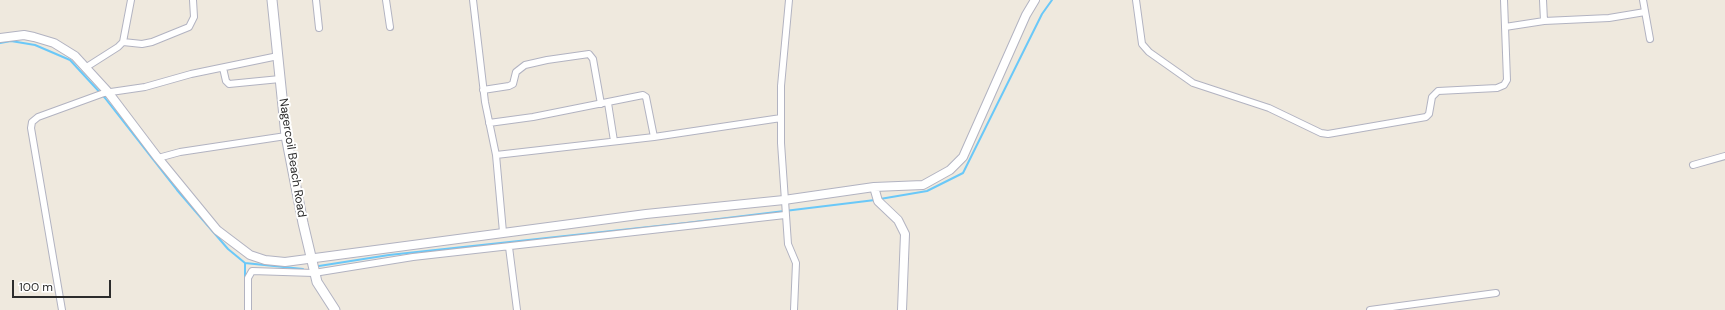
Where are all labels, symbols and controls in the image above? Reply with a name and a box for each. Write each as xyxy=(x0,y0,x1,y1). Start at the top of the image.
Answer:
street label: Nagercoil Beach Road xyxy=(275,97,309,219)
scale bar xyxy=(14,272,113,298)
text: 100 m xyxy=(19,279,53,295)

